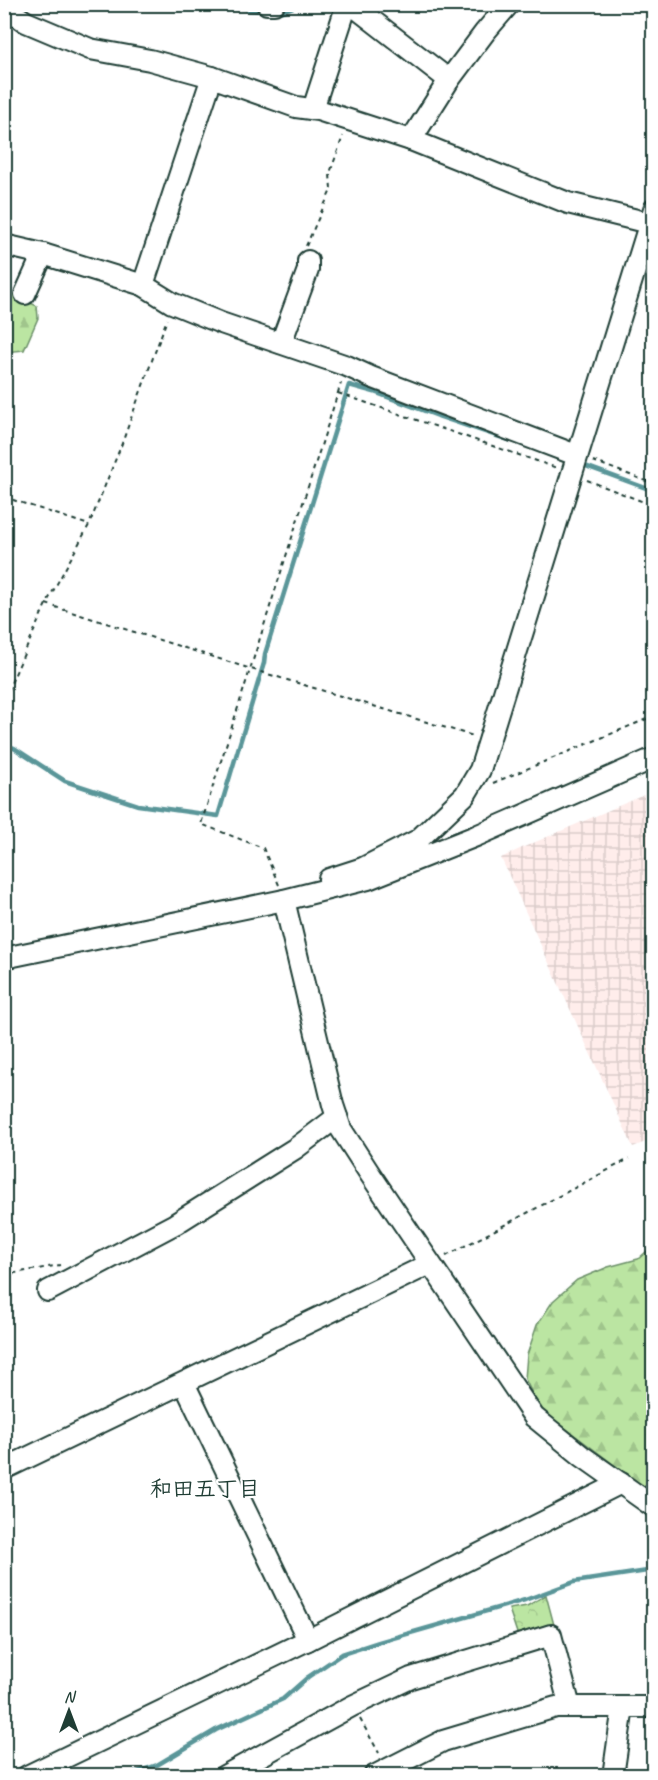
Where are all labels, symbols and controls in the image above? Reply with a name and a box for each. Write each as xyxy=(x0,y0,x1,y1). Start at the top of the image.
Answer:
district label: 和田五丁目 xyxy=(150,1475,260,1503)
north arrow xyxy=(39,1681,99,1741)
text: N xyxy=(64,1687,77,1707)

